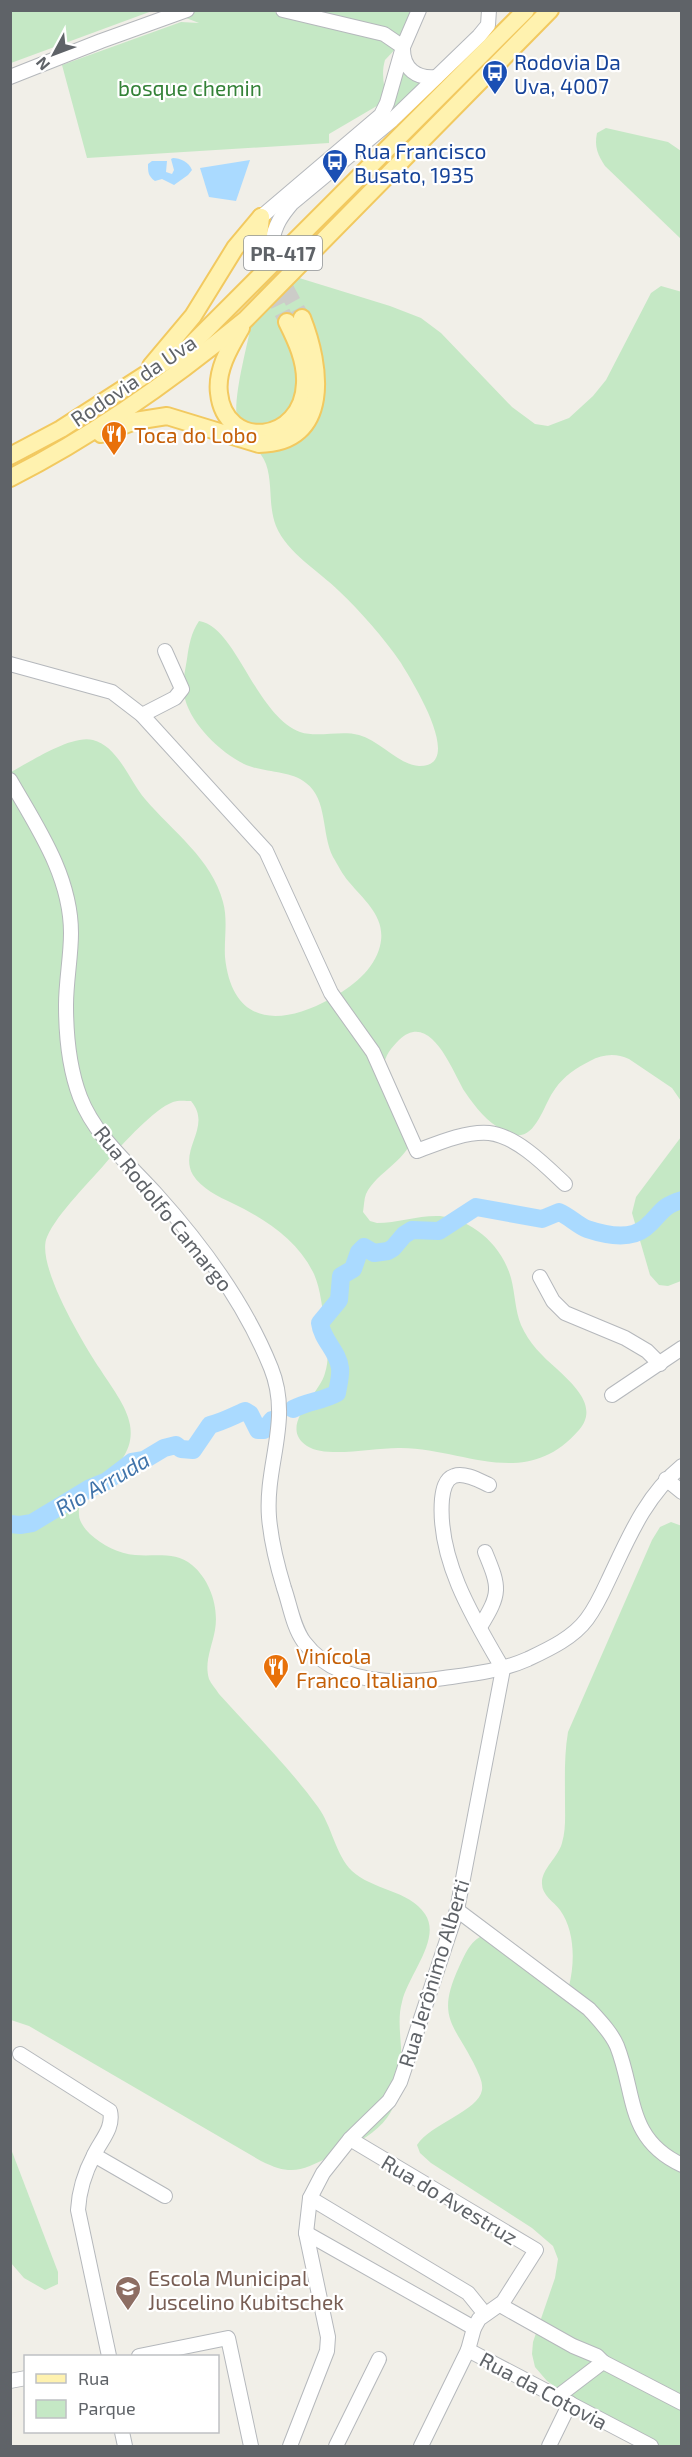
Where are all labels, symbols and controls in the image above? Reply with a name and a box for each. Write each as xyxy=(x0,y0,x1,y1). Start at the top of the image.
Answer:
north arrow xyxy=(24,24,84,84)
place label: Rodovia Da Uva, 4007 xyxy=(514,49,621,98)
text: N xyxy=(31,54,53,75)
bus stop icon: Rodovia Da Uva, 4007 xyxy=(480,58,510,96)
park label: bosque chemin xyxy=(118,75,262,100)
place label: Rua Francisco Busato, 1935 xyxy=(354,138,486,187)
bus stop icon: Rua Francisco Busato, 1935 xyxy=(320,147,350,185)
road number: PR-417 xyxy=(244,236,322,270)
street label: Rodovia da Uva xyxy=(65,329,201,431)
restaurant icon: Toca do Lobo xyxy=(99,419,129,457)
place label: Toca do Lobo xyxy=(134,422,257,447)
street label: Rua Rodolfo Camargo xyxy=(90,1120,238,1296)
water label: Rio Arruda xyxy=(50,1446,154,1520)
place label: Vinícola Franco Italiano xyxy=(296,1643,438,1692)
restaurant icon: Vinícola Franco Italiano xyxy=(261,1652,291,1690)
street label: Rua Jerônimo Alberti xyxy=(392,1876,474,2070)
street label: Rua do Avestruz xyxy=(378,2149,522,2249)
place label: Escola Municipal Juscelino Kubitschek xyxy=(148,2265,344,2314)
school or university icon: Escola Municipal Juscelino Kubitschek xyxy=(113,2274,143,2312)
street label: Rua da Cotovia xyxy=(476,2346,612,2434)
legend xyxy=(24,2355,219,2433)
text: Rua xyxy=(78,2367,109,2389)
text: Parque xyxy=(78,2397,136,2419)

